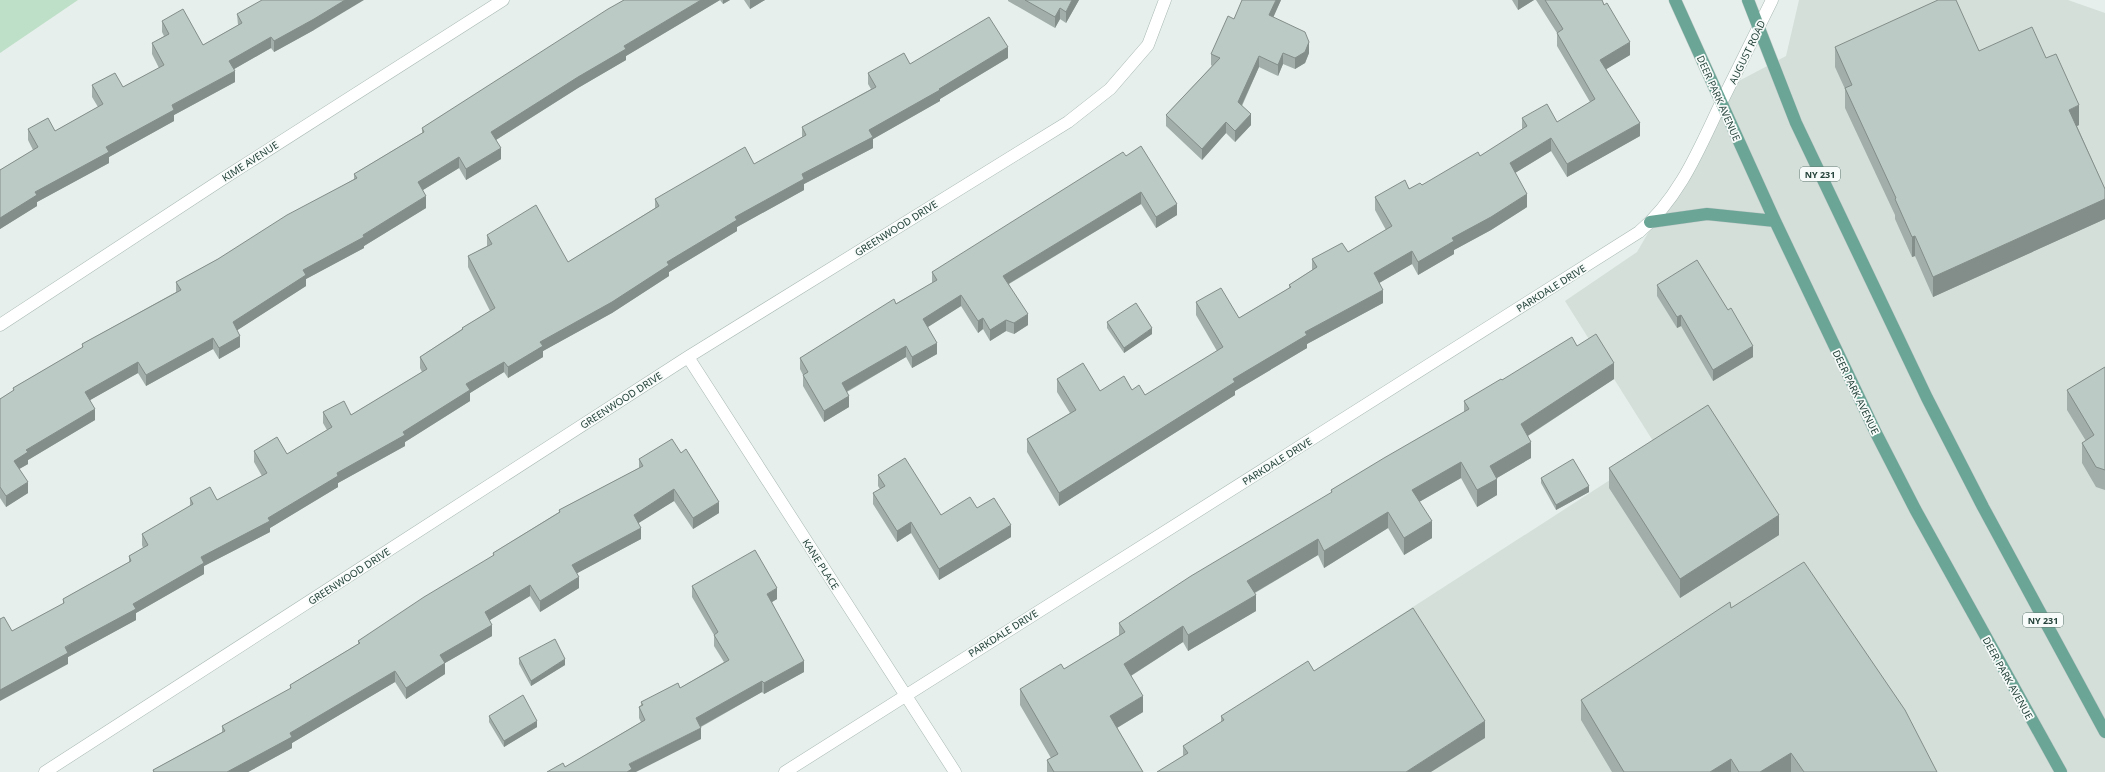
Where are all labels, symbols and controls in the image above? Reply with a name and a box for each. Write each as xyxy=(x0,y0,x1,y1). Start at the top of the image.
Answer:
street label: AUGUST ROAD xyxy=(1725,18,1769,86)
street label: DEER PARK AVENUE xyxy=(1694,53,1744,143)
street label: KIME AVENUE xyxy=(219,137,281,185)
road number: NY 231 xyxy=(1800,167,1840,181)
street label: GREENWOOD DRIVE xyxy=(852,197,940,259)
street label: PARKDALE DRIVE xyxy=(1513,261,1589,315)
street label: DEER PARK AVENUE xyxy=(1829,347,1883,437)
street label: GREENWOOD DRIVE xyxy=(577,368,665,432)
street label: PARKDALE DRIVE xyxy=(1239,434,1315,488)
street label: KANE PLACE xyxy=(799,536,843,592)
street label: GREENWOOD DRIVE xyxy=(305,544,393,608)
street label: PARKDALE DRIVE xyxy=(965,606,1041,660)
road number: NY 231 xyxy=(2023,613,2063,627)
street label: DEER PARK AVENUE xyxy=(1980,634,2036,722)

